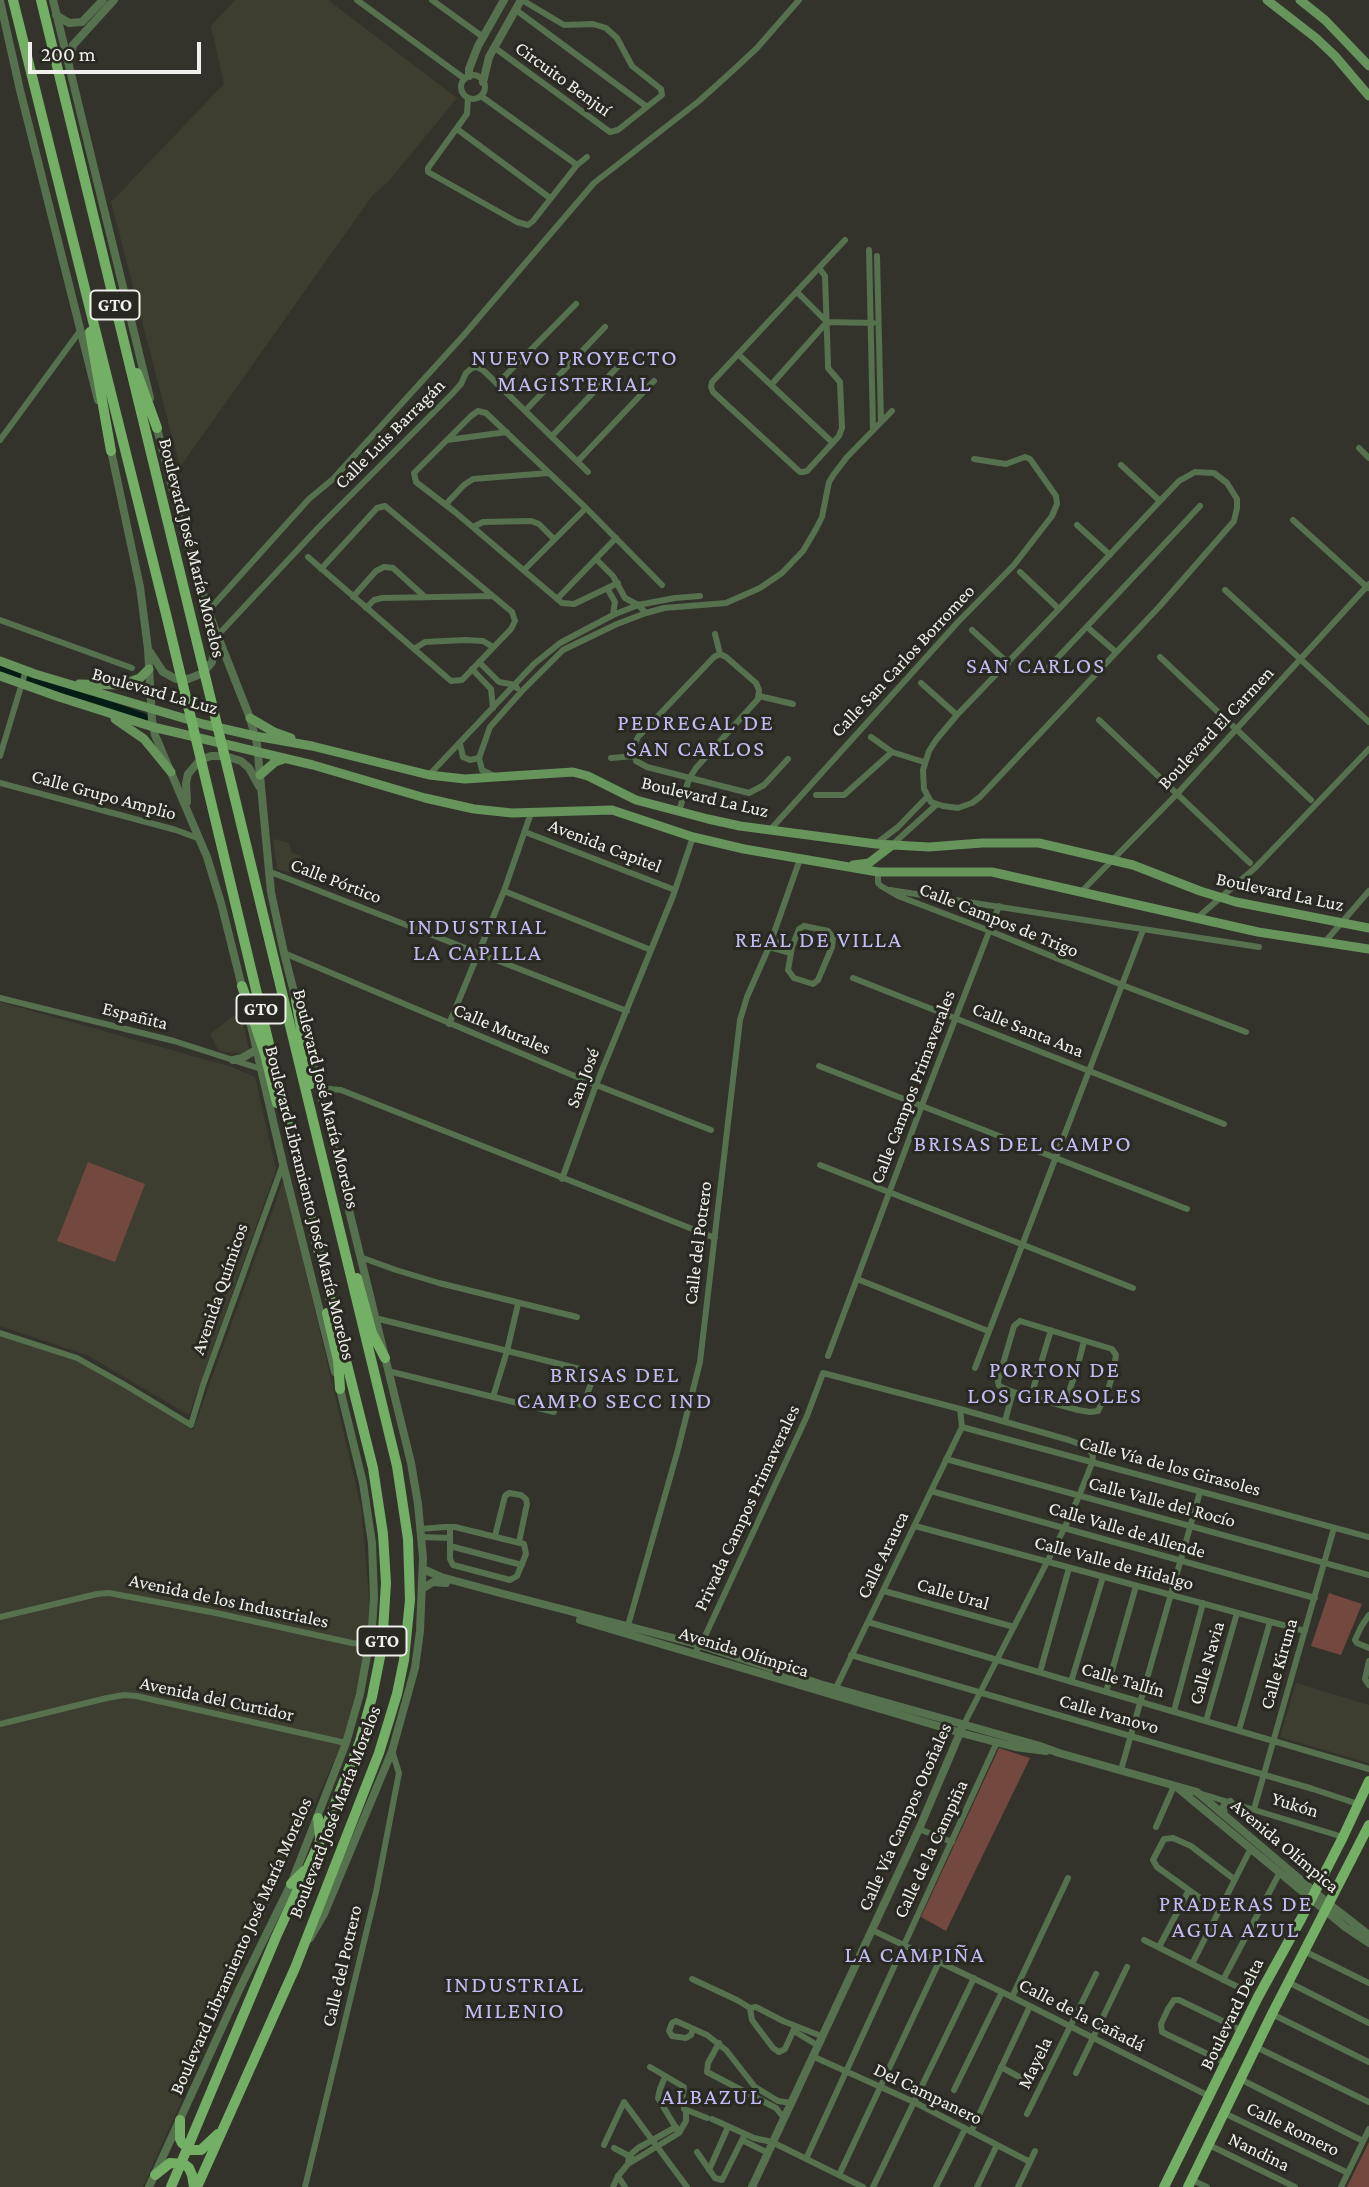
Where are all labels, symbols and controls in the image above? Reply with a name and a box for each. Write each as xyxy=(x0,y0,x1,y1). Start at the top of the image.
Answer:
scale bar xyxy=(32,28,205,72)
street label: Circuito Benjuí xyxy=(510,36,616,122)
text: 200 m xyxy=(41,42,96,66)
road number: GTO xyxy=(90,290,140,320)
district label: NUEVO PROYECTO MAGISTERIAL xyxy=(473,344,677,398)
street label: Calle Luis Barragán xyxy=(330,374,450,494)
street label: Boulevard José María Morelos xyxy=(154,436,230,660)
street label: Calle San Carlos Borromeo xyxy=(826,580,980,742)
district label: SAN CARLOS xyxy=(967,652,1105,680)
street label: Boulevard La Luz xyxy=(89,662,221,720)
street label: Boulevard El Carmen xyxy=(1153,662,1279,794)
district label: PEDREGAL DE SAN CARLOS xyxy=(619,709,773,763)
street label: Calle Grupo Amplio xyxy=(29,765,179,825)
street label: Boulevard La Luz xyxy=(639,771,771,823)
street label: Avenida Capitel xyxy=(545,814,665,878)
street label: Calle Pórtico xyxy=(287,853,385,909)
street label: Boulevard La Luz xyxy=(1214,867,1346,917)
street label: Calle Campos de Trigo xyxy=(916,878,1082,962)
district label: INDUSTRIAL LA CAPILLA xyxy=(409,913,547,967)
district label: REAL DE VILLA xyxy=(736,926,902,954)
street label: Boulevard José María Morelos xyxy=(288,987,364,1211)
street label: Calle Campos Primaverales xyxy=(866,987,960,1187)
road number: GTO xyxy=(236,994,286,1024)
street label: Españita xyxy=(100,997,170,1035)
street label: Calle Santa Ana xyxy=(969,997,1087,1063)
street label: Calle Murales xyxy=(450,998,554,1060)
street label: Boulevard Libramiento José María Morelos xyxy=(260,1044,360,1362)
street label: San José xyxy=(561,1045,605,1111)
district label: BRISAS DEL CAMPO xyxy=(915,1130,1131,1158)
street label: Calle del Potrero xyxy=(679,1180,717,1306)
street label: Avenida Químicos xyxy=(187,1220,253,1358)
district label: PORTON DE LOS GIRASOLES xyxy=(969,1356,1141,1410)
district label: BRISAS DEL CAMPO SECC IND xyxy=(518,1361,712,1415)
street label: Privada Campos Primaverales xyxy=(689,1401,805,1615)
street label: Calle Vía de los Girasoles xyxy=(1077,1431,1263,1501)
street label: Calle Valle del Rocío xyxy=(1086,1471,1238,1533)
street label: Calle Valle de Allende xyxy=(1046,1497,1208,1563)
street label: Calle Arauca xyxy=(852,1508,914,1602)
street label: Calle Valle de Hidalgo xyxy=(1032,1531,1196,1595)
street label: Avenida de los Industriales xyxy=(127,1569,331,1633)
street label: Calle Ural xyxy=(914,1573,992,1615)
street label: Calle Kiruna xyxy=(1255,1616,1303,1712)
street label: Calle Navia xyxy=(1184,1619,1230,1707)
street label: Avenida Olímpica xyxy=(676,1621,812,1683)
road number: GTO xyxy=(358,1626,406,1656)
street label: Calle Tallín xyxy=(1079,1657,1167,1703)
street label: Avenida del Curtidor xyxy=(138,1672,296,1726)
street label: Calle Ivanovo xyxy=(1057,1689,1161,1739)
street label: Boulevard José María Morelos xyxy=(284,1703,386,1921)
street label: Calle Vía Campos Otoñales xyxy=(853,1719,957,1915)
street label: Calle de la Campiña xyxy=(889,1776,973,1922)
street label: Yukón xyxy=(1269,1787,1321,1823)
street label: Boulevard Libramiento José María Morelos xyxy=(165,1794,317,2098)
street label: Avenida Olímpica xyxy=(1226,1794,1344,1898)
district label: PRADERAS DE AGUA AZUL xyxy=(1160,1890,1312,1944)
street label: Calle del Potrero xyxy=(317,1903,367,2029)
district label: LA CAMPIÑA xyxy=(846,1941,984,1969)
street label: Boulevard Delta xyxy=(1195,1954,1269,2074)
district label: INDUSTRIAL MILENIO xyxy=(446,1971,584,2025)
street label: Calle de la Cañadá xyxy=(1015,1973,1149,2057)
street label: Mayela xyxy=(1013,2033,1057,2093)
street label: Del Campanero xyxy=(870,2058,986,2130)
district label: ALBAZUL xyxy=(662,2083,762,2111)
street label: Calle Romero xyxy=(1243,2097,1343,2161)
street label: Nandina xyxy=(1225,2127,1293,2177)

